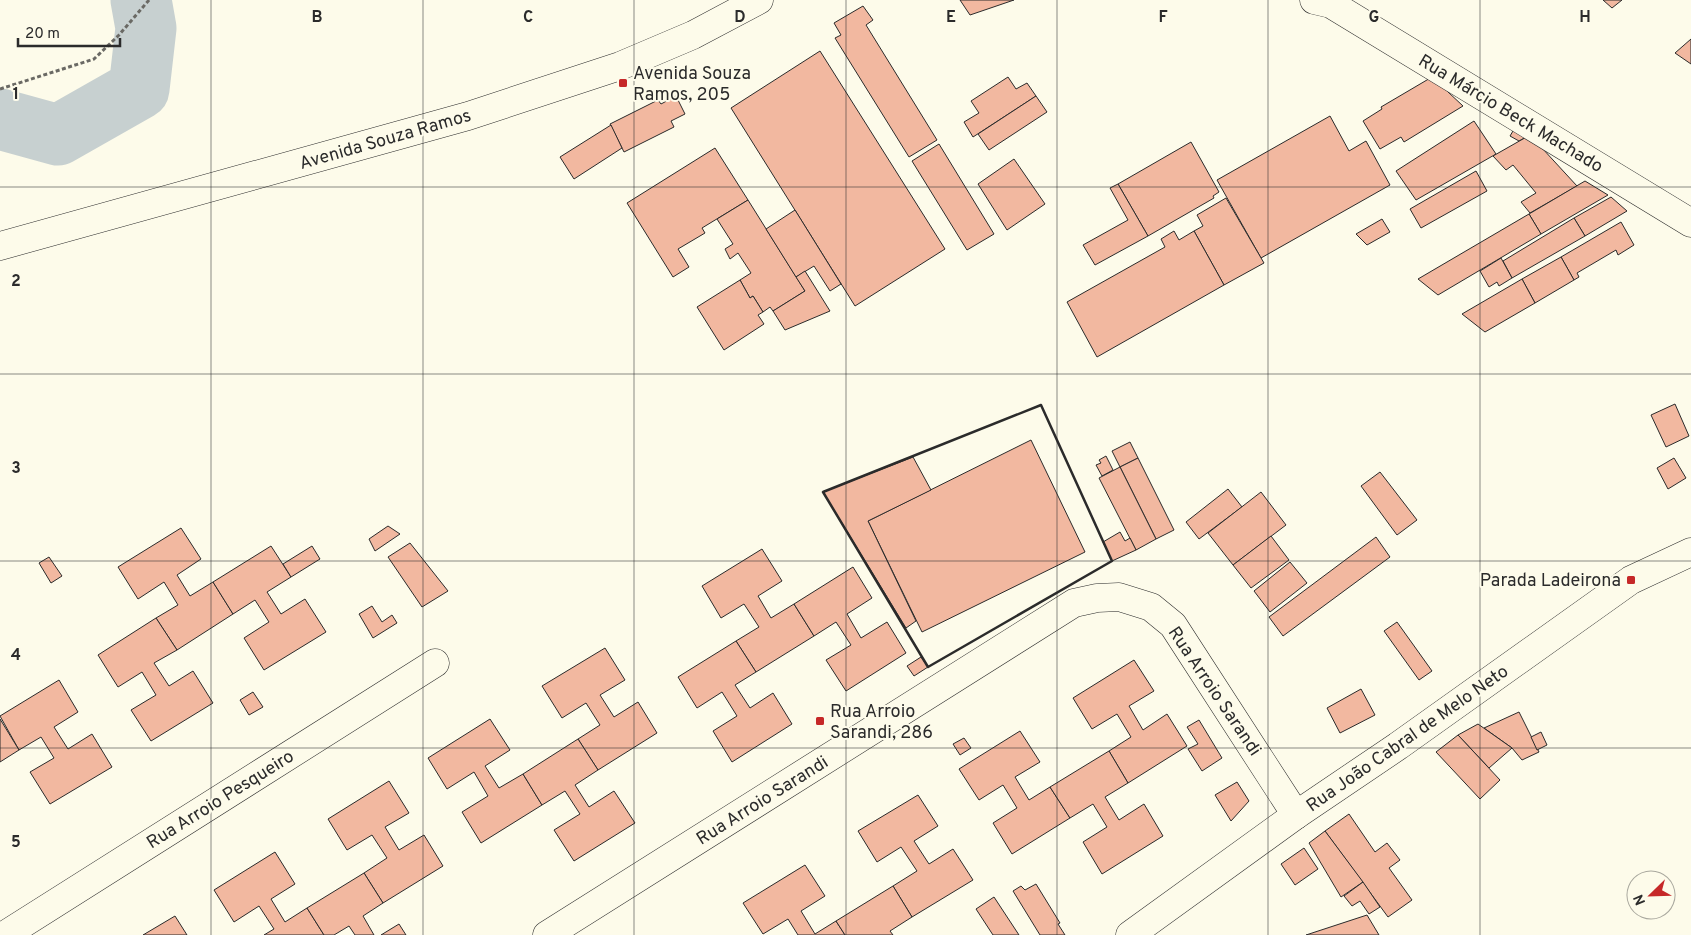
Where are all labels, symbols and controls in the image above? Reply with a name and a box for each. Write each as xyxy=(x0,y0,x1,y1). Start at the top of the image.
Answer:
text: B xyxy=(311,8,323,28)
text: C xyxy=(523,8,533,28)
text: D xyxy=(734,8,746,28)
text: E xyxy=(946,8,956,28)
text: F xyxy=(1158,8,1168,28)
text: G xyxy=(1369,8,1379,28)
text: H xyxy=(1579,8,1591,28)
scale bar xyxy=(18,15,120,47)
text: 20 m xyxy=(25,25,60,44)
street label: Rua Márcio Beck Machado xyxy=(1414,50,1607,179)
place label: Avenida Souza Ramos, 205 xyxy=(633,63,751,107)
marker: Avenida Souza Ramos, 205 xyxy=(617,77,629,89)
text: 1 xyxy=(13,85,19,105)
street label: Avenida Souza Ramos xyxy=(297,105,474,176)
text: 2 xyxy=(11,272,21,292)
text: 3 xyxy=(11,459,21,479)
place label: Parada Ladeirona xyxy=(1480,570,1621,593)
marker: Parada Ladeirona xyxy=(1625,574,1637,586)
street label: Rua Arroio Sarandi xyxy=(1162,623,1266,761)
text: 4 xyxy=(11,646,21,666)
street label: Rua João Cabral de Melo Neto xyxy=(1302,661,1513,818)
place label: Rua Arroio Sarandi, 286 xyxy=(830,701,933,745)
marker: Rua Arroio Sarandi, 286 xyxy=(814,715,826,727)
street label: Rua Arroio Pesqueiro xyxy=(143,746,299,855)
street label: Rua Arroio Sarandi xyxy=(692,751,833,851)
text: 5 xyxy=(11,833,21,853)
north arrow xyxy=(1626,870,1676,920)
text: N xyxy=(1631,892,1650,907)

